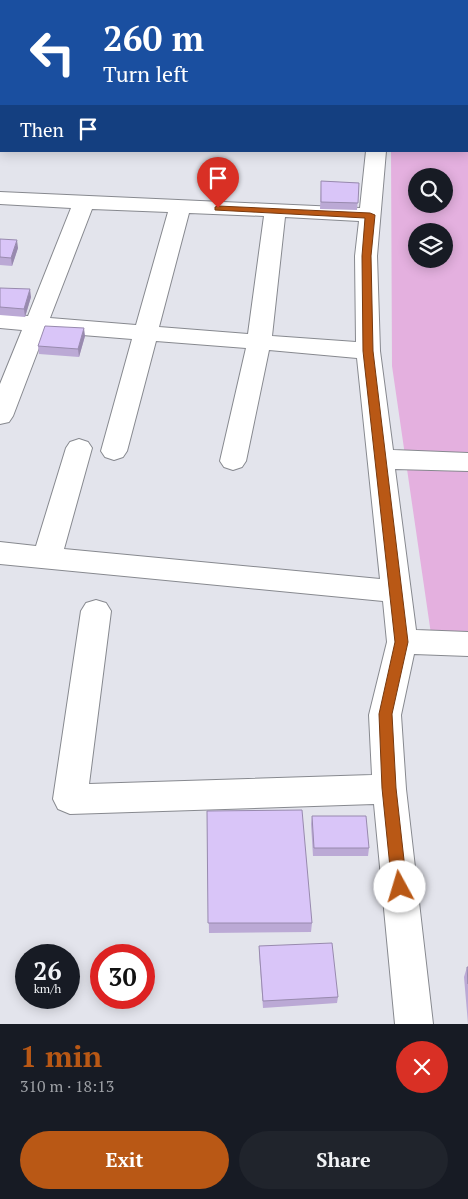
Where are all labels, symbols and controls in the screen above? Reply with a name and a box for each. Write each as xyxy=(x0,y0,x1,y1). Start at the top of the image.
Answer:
text: 260 m xyxy=(103,15,204,61)
icon: left xyxy=(20,20,85,85)
text: Turn left xyxy=(103,59,189,88)
icon: arrive xyxy=(74,115,102,143)
text: Then xyxy=(20,117,64,142)
pin xyxy=(197,157,239,208)
icon: arrive xyxy=(204,164,232,192)
map controls xyxy=(408,168,453,268)
button: search xyxy=(408,168,453,213)
button: layers xyxy=(408,223,453,268)
position arrow xyxy=(373,860,425,912)
speed limit sign: 30 xyxy=(90,944,155,1009)
text: 26 xyxy=(33,954,62,987)
text: km/h xyxy=(34,981,61,996)
text: 1 min xyxy=(20,1036,102,1076)
button: close xyxy=(396,1041,448,1093)
text: 310 m · 18:13 xyxy=(20,1075,114,1097)
button: Exit xyxy=(20,1131,229,1189)
button: Share xyxy=(239,1131,448,1189)

